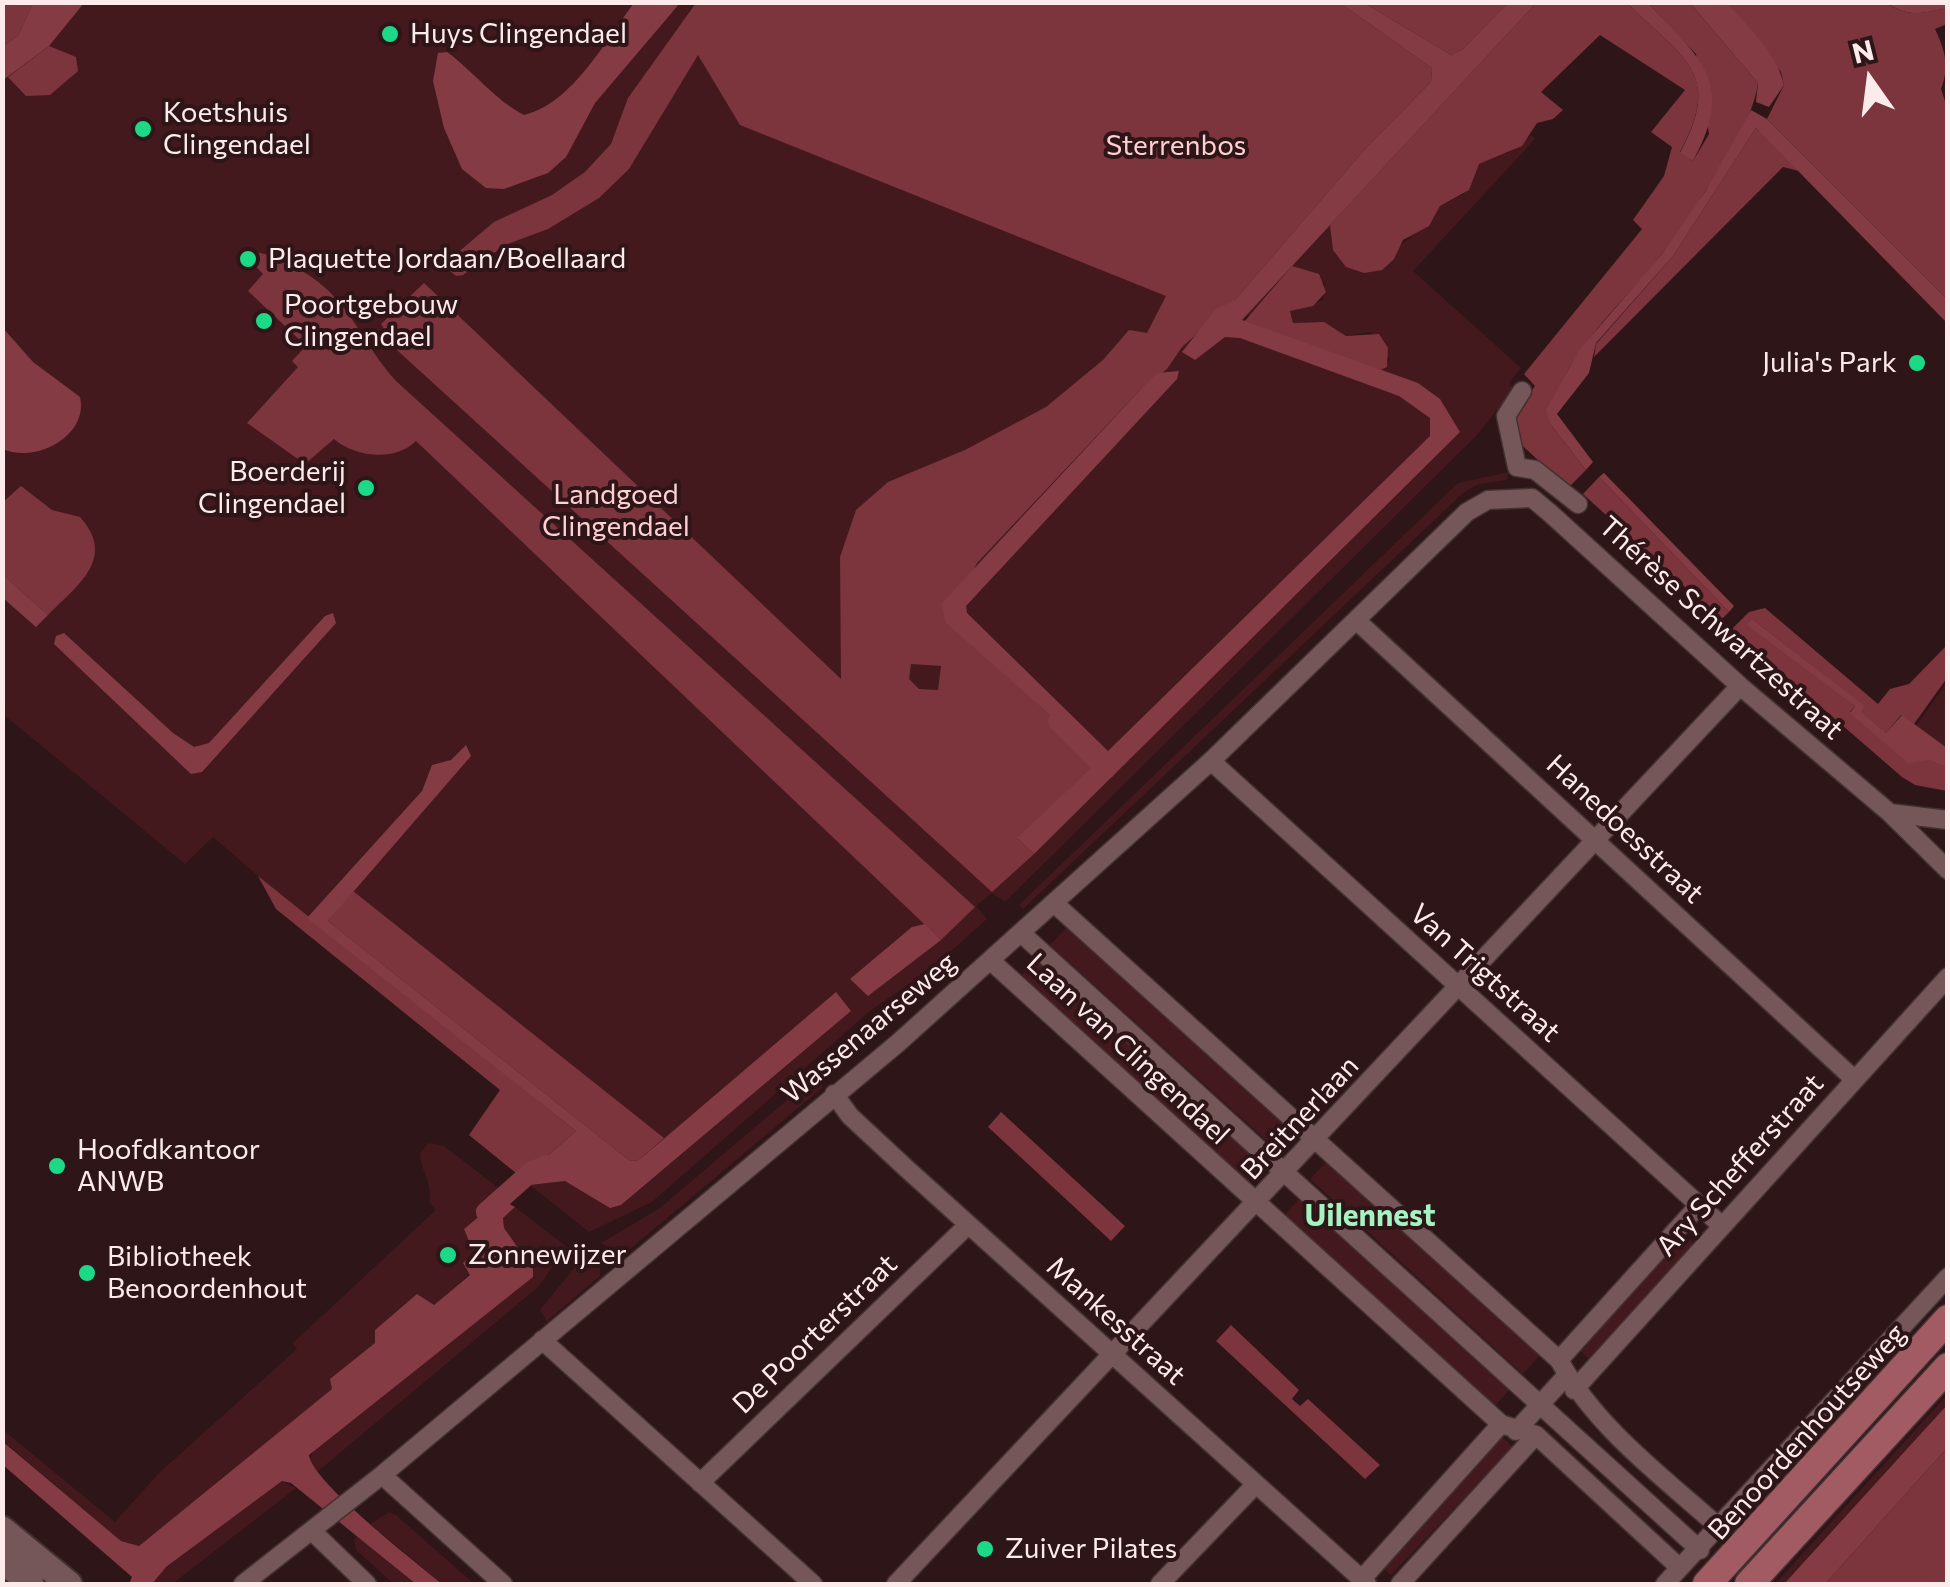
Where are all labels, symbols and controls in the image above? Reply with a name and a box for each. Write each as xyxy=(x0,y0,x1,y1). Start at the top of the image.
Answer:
place label: Huys Clingendael xyxy=(410,17,627,51)
marker: Huys Clingendael xyxy=(379,23,401,45)
north arrow xyxy=(1820,30,1920,130)
text: N xyxy=(1848,32,1877,70)
place label: Koetshuis Clingendael xyxy=(163,96,311,162)
marker: Koetshuis Clingendael xyxy=(132,118,154,140)
park label: Sterrenbos xyxy=(1106,129,1246,163)
place label: Plaquette Jordaan/Boellaard xyxy=(268,242,626,276)
marker: Plaquette Jordaan/Boellaard xyxy=(237,248,259,270)
place label: Poortgebouw Clingendael xyxy=(284,288,458,354)
marker: Poortgebouw Clingendael xyxy=(253,310,275,332)
place label: Julia's Park xyxy=(1762,346,1897,380)
marker: Julia's Park xyxy=(1906,352,1928,374)
place label: Boerderij Clingendael xyxy=(198,455,346,521)
marker: Boerderij Clingendael xyxy=(355,477,377,499)
park label: Landgoed Clingendael xyxy=(542,478,690,544)
street label: Thérèse Schwartzestraat xyxy=(1592,509,1850,747)
street label: Hanedoesstraat xyxy=(1539,748,1711,910)
street label: Van Trigtstraat xyxy=(1403,897,1567,1049)
street label: Wassenaarseweg xyxy=(775,945,963,1111)
street label: Laan van Clingendael xyxy=(1020,946,1236,1152)
street label: Breitnerlaan xyxy=(1234,1049,1366,1187)
street label: Ary Schefferstraat xyxy=(1649,1067,1831,1263)
place label: Hoofdkantoor ANWB xyxy=(77,1133,260,1199)
marker: Hoofdkantoor ANWB xyxy=(46,1155,68,1177)
district label: Uilennest xyxy=(1304,1198,1436,1234)
place label: Zonnewijzer xyxy=(468,1238,627,1272)
place label: Bibliotheek Benoordenhout xyxy=(107,1240,307,1306)
marker: Zonnewijzer xyxy=(437,1244,459,1266)
street label: De Poorterstraat xyxy=(726,1247,904,1421)
street label: Mankesstraat xyxy=(1040,1250,1192,1392)
marker: Bibliotheek Benoordenhout xyxy=(76,1262,98,1284)
street label: Benoordenhoutseweg xyxy=(1701,1317,1913,1547)
place label: Zuiver Pilates xyxy=(1005,1532,1177,1566)
marker: Zuiver Pilates xyxy=(974,1538,996,1560)

